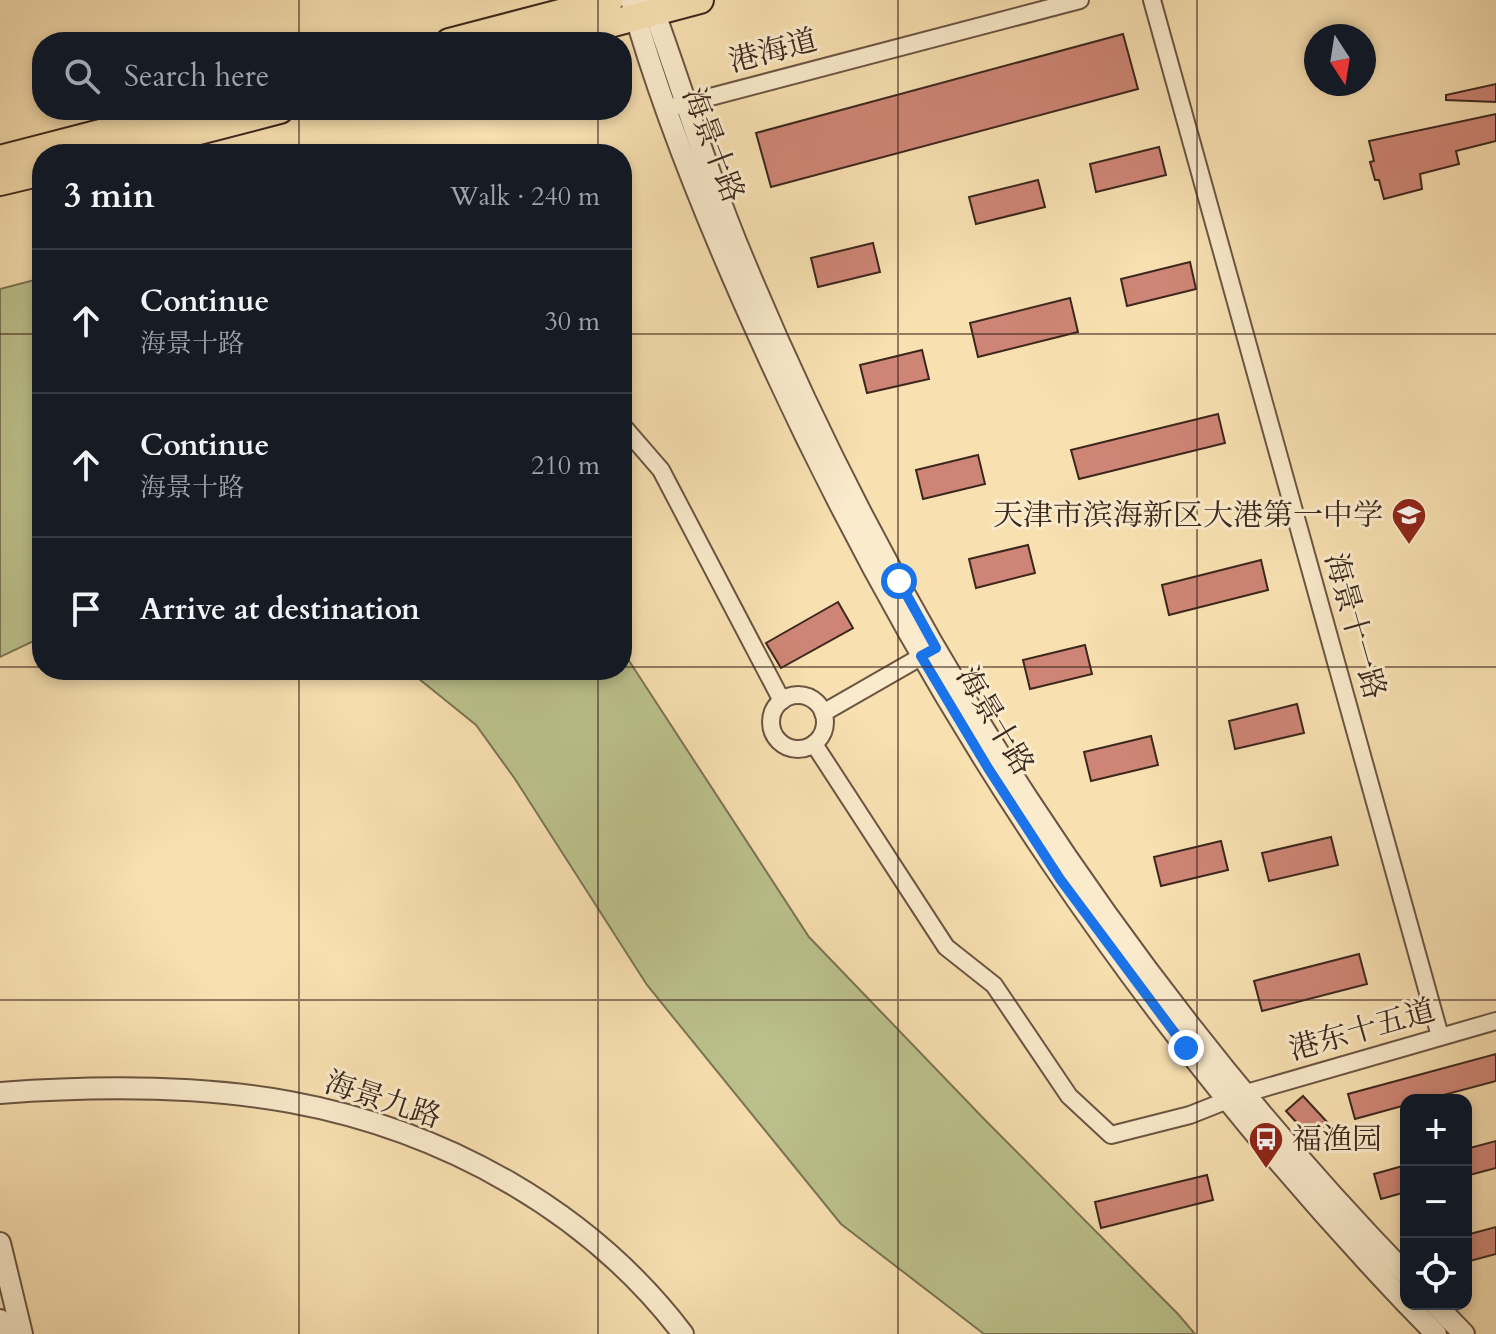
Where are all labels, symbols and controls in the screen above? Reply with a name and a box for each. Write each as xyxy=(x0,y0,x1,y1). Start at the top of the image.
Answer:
street label: 港海道 xyxy=(724,20,822,82)
north arrow xyxy=(1304,24,1376,96)
search box xyxy=(32,32,632,120)
icon: search xyxy=(60,54,104,98)
text: Search here xyxy=(124,56,269,97)
street label: 海景十路 xyxy=(672,82,754,208)
text: 3 min xyxy=(64,173,155,219)
text: Walk · 240 m xyxy=(450,179,600,214)
text: Continue xyxy=(140,281,269,322)
icon: ahead xyxy=(64,299,108,343)
text: 30 m xyxy=(544,304,600,339)
text: 海景十路 xyxy=(140,326,244,361)
text: Continue xyxy=(140,425,269,466)
icon: ahead xyxy=(64,443,108,487)
text: 210 m xyxy=(531,448,600,483)
text: 海景十路 xyxy=(140,470,244,505)
place label: 天津市滨海新区大港第一中学 xyxy=(993,495,1383,536)
school or university icon: 天津市滨海新区大港第一中学 xyxy=(1390,496,1428,546)
street label: 海景十一路 xyxy=(1315,548,1395,704)
route start xyxy=(881,563,917,599)
icon: arrive xyxy=(64,587,108,631)
text: Arrive at destination xyxy=(140,589,420,630)
street label: 海景十路 xyxy=(947,659,1043,783)
street label: 港东十五道 xyxy=(1284,990,1440,1070)
route end xyxy=(1168,1030,1204,1066)
street label: 海景九路 xyxy=(320,1062,446,1138)
map controls xyxy=(1400,1094,1472,1310)
button: + xyxy=(1400,1094,1472,1166)
place label: 福渔园 xyxy=(1292,1119,1382,1160)
bus stop icon: 福渔园 xyxy=(1247,1120,1285,1170)
button: − xyxy=(1400,1166,1472,1238)
button: locate xyxy=(1400,1238,1472,1310)

